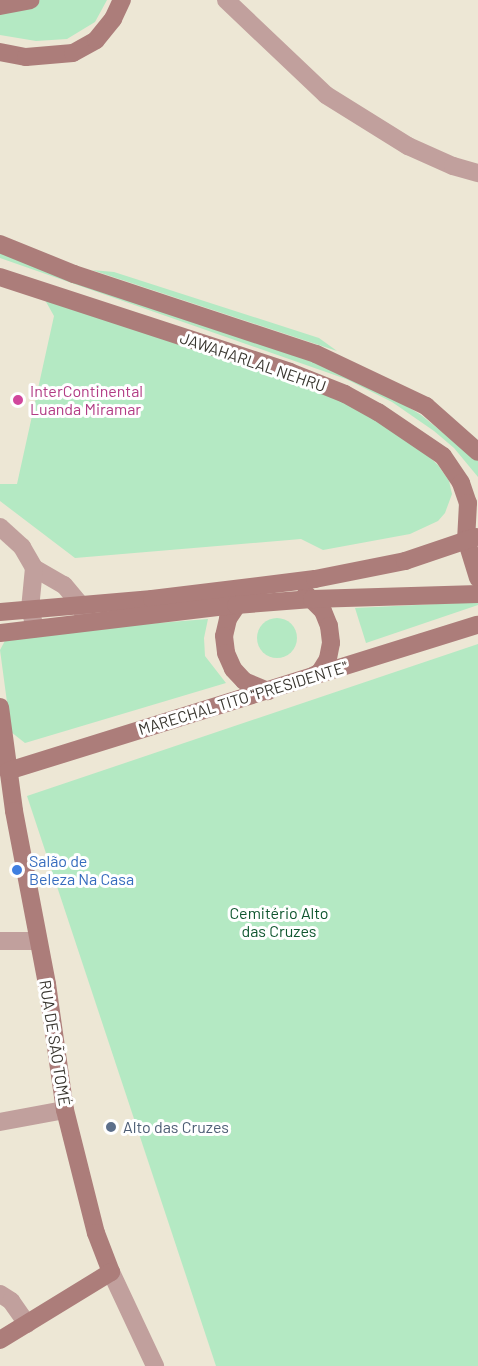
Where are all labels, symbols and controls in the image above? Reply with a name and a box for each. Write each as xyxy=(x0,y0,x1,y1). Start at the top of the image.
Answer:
street label: JAWAHARLAL NEHRU xyxy=(178,328,328,396)
place label: InterContinental Luanda Miramar xyxy=(30,381,143,419)
marker: InterContinental Luanda Miramar xyxy=(11,393,25,407)
street label: MARECHAL TITO "PRESIDENTE" xyxy=(136,657,350,739)
place label: Salão de Beleza Na Casa xyxy=(29,851,134,889)
marker: Salão de Beleza Na Casa xyxy=(10,863,24,877)
park label: Cemitério Alto das Cruzes xyxy=(229,903,329,941)
street label: RUA DE SÃO TOMÉ xyxy=(36,979,74,1107)
place label: Alto das Cruzes xyxy=(123,1117,229,1137)
marker: Alto das Cruzes xyxy=(104,1120,118,1134)

